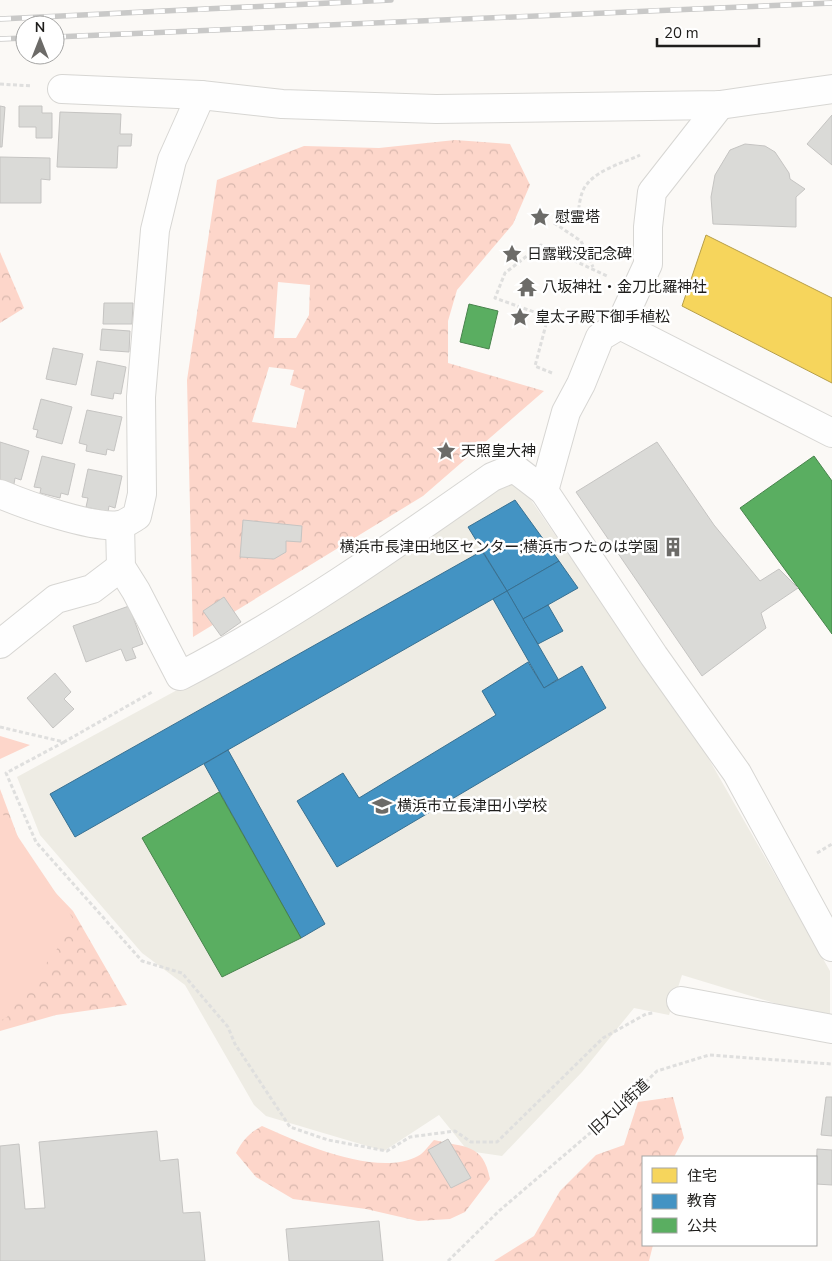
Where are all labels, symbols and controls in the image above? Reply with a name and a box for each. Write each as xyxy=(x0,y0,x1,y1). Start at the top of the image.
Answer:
north arrow xyxy=(15,15,65,65)
scale bar xyxy=(657,15,760,47)
text: N xyxy=(35,18,45,37)
text: 20 m xyxy=(664,23,699,43)
place icon: 慰霊塔 xyxy=(529,206,551,228)
place label: 慰霊塔 xyxy=(555,207,600,227)
place icon: 日露戦没記念碑 xyxy=(501,243,523,265)
place label: 日露戦没記念碑 xyxy=(527,244,632,264)
temple icon: 八坂神社・金刀比羅神社 xyxy=(516,276,538,298)
place label: 八坂神社・金刀比羅神社 xyxy=(542,277,707,297)
place icon: 皇太子殿下御手植松 xyxy=(509,306,531,328)
place label: 皇太子殿下御手植松 xyxy=(535,307,670,327)
place icon: 天照皇大神 xyxy=(435,440,457,462)
place label: 天照皇大神 xyxy=(461,441,536,461)
building icon: 横浜市長津田地区センター;横浜市つたのは学園 xyxy=(662,536,684,558)
place label: 横浜市長津田地区センター;横浜市つたのは学園 xyxy=(340,537,658,557)
school or university icon: 横浜市立長津田小学校 xyxy=(371,795,393,817)
place label: 横浜市立長津田小学校 xyxy=(397,796,547,816)
street label: 旧大山街道 xyxy=(584,1074,654,1140)
legend xyxy=(642,1156,817,1246)
text: 住宅 xyxy=(687,1166,717,1186)
text: 教育 xyxy=(687,1191,717,1211)
text: 公共 xyxy=(687,1216,717,1236)

